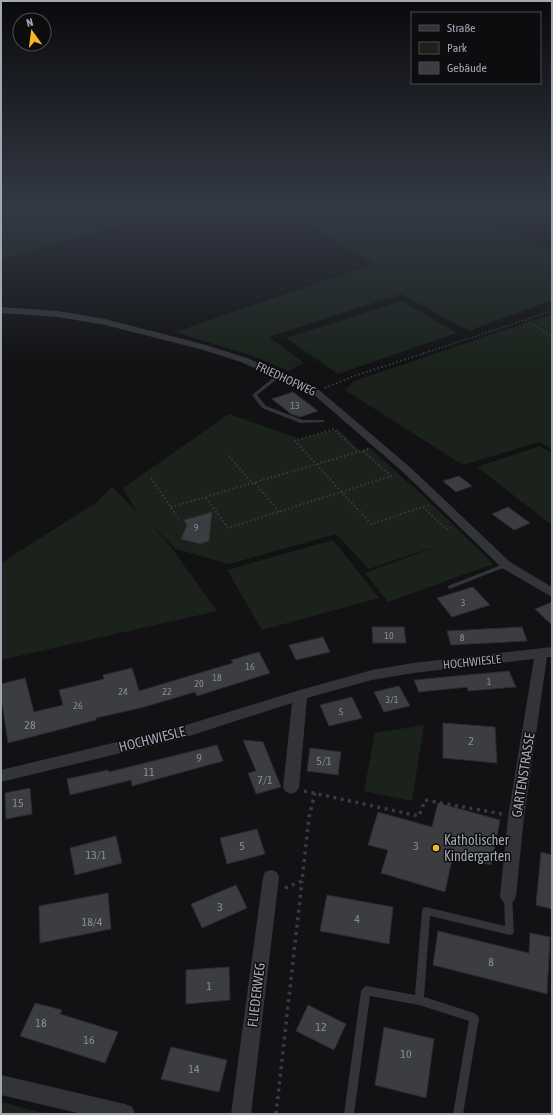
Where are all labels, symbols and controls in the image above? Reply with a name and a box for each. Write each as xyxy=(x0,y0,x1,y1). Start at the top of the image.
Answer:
north arrow xyxy=(12,12,52,52)
legend xyxy=(411,12,541,84)
text: N xyxy=(25,16,34,29)
text: Straße xyxy=(447,21,475,35)
text: Park xyxy=(447,41,468,55)
text: Gebäude xyxy=(447,61,487,75)
street label: FRIEDHOFWEG xyxy=(254,359,318,399)
house number: 13 xyxy=(290,400,300,411)
house number: 9 xyxy=(194,522,199,533)
house number: 3 xyxy=(461,597,466,608)
house number: 10 xyxy=(384,630,394,641)
house number: 8 xyxy=(460,632,465,643)
street label: HOCHWIESLE xyxy=(442,652,502,672)
house number: 16 xyxy=(245,661,255,672)
house number: 18 xyxy=(212,672,222,683)
house number: 1 xyxy=(487,676,492,687)
house number: 20 xyxy=(194,678,204,689)
house number: 24 xyxy=(118,686,128,697)
house number: 22 xyxy=(162,686,172,697)
house number: 3/1 xyxy=(386,694,399,705)
house number: 26 xyxy=(73,700,83,711)
house number: 5 xyxy=(339,706,344,717)
house number: 28 xyxy=(24,718,36,732)
street label: HOCHWIESLE xyxy=(117,723,187,755)
street label: GARTENSTRASSE xyxy=(508,732,538,818)
house number: 2 xyxy=(468,734,474,748)
house number: 9 xyxy=(196,751,202,765)
house number: 5/1 xyxy=(316,754,332,768)
house number: 11 xyxy=(143,765,155,779)
house number: 7/1 xyxy=(257,773,273,787)
house number: 15 xyxy=(12,796,24,810)
place label: Katholischer Kindergarten xyxy=(444,832,511,864)
house number: 5 xyxy=(239,839,245,853)
house number: 3 xyxy=(413,839,419,853)
marker: Katholischer Kindergarten xyxy=(431,843,441,853)
house number: 13/1 xyxy=(86,848,107,862)
house number: 3 xyxy=(217,900,223,914)
house number: 4 xyxy=(354,912,360,926)
house number: 18/4 xyxy=(82,915,103,929)
house number: 8 xyxy=(488,955,494,969)
street label: FLIEDERWEG xyxy=(244,962,268,1028)
house number: 1 xyxy=(206,979,212,993)
house number: 18 xyxy=(35,1016,47,1030)
house number: 12 xyxy=(315,1020,327,1034)
house number: 16 xyxy=(83,1033,95,1047)
house number: 10 xyxy=(400,1047,412,1061)
house number: 14 xyxy=(188,1062,200,1076)

